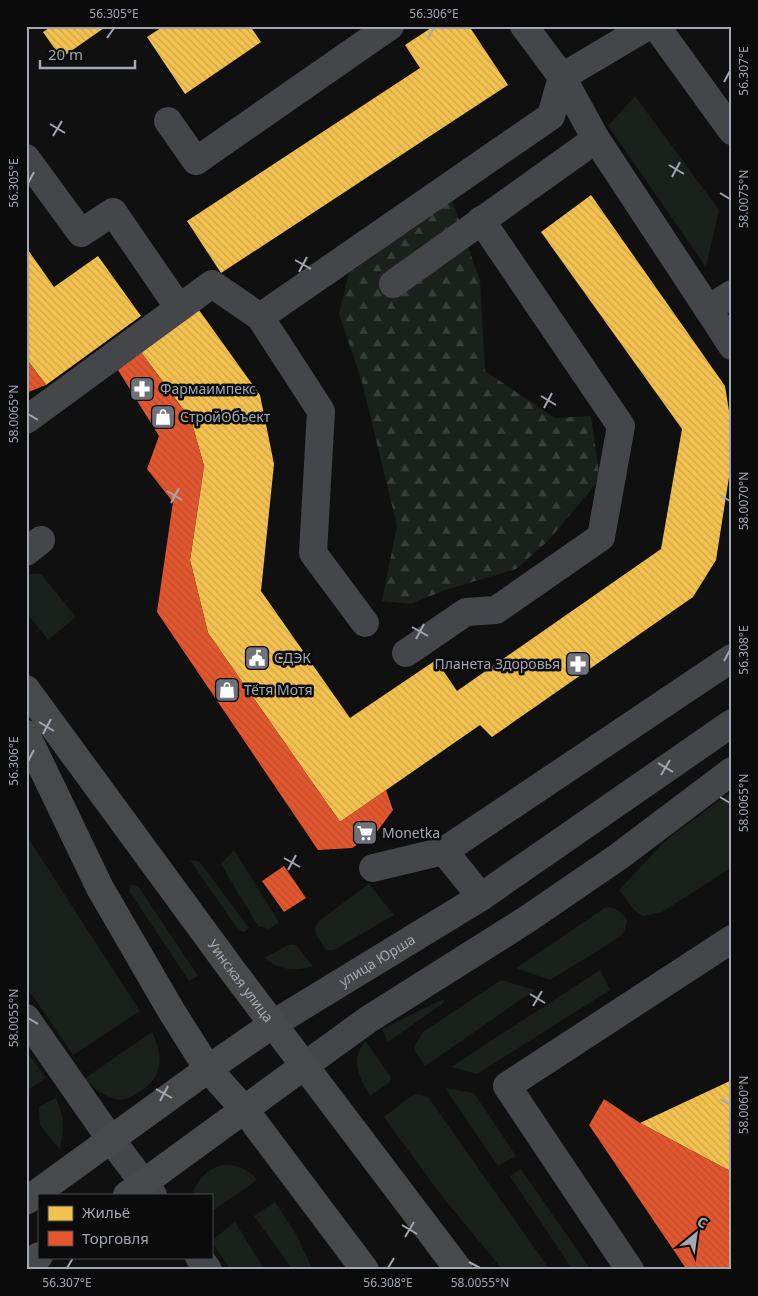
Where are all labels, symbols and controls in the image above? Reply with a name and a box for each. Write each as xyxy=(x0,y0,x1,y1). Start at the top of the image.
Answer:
text: 56.305°E xyxy=(89,5,139,22)
text: 56.306°E xyxy=(409,5,459,22)
scale bar xyxy=(40,38,135,70)
text: 20 m xyxy=(48,44,83,64)
text: 56.307°E xyxy=(735,46,752,96)
text: 56.305°E xyxy=(5,158,22,208)
text: 58.0075°N xyxy=(735,170,752,228)
pharmacy icon: Фармаимпекс xyxy=(129,376,155,402)
place label: Фармаимпекс xyxy=(160,379,256,398)
text: 58.0065°N xyxy=(5,385,22,443)
shop icon: СтройОбъект xyxy=(150,404,176,430)
place label: СтройОбъект xyxy=(180,407,271,426)
text: 58.0070°N xyxy=(735,472,752,530)
text: 56.308°E xyxy=(735,625,752,675)
public building icon: СДЭК xyxy=(244,645,270,671)
place label: СДЭК xyxy=(274,648,311,667)
pharmacy icon: Планета Здоровья xyxy=(565,651,591,677)
place label: Планета Здоровья xyxy=(435,654,560,673)
shop icon: Тётя Мотя xyxy=(214,677,240,703)
place label: Тётя Мотя xyxy=(244,680,313,699)
text: 56.306°E xyxy=(5,736,22,786)
text: 58.0065°N xyxy=(735,774,752,832)
supermarket icon: Monetka xyxy=(352,820,378,846)
place label: Monetka xyxy=(382,823,440,842)
street label: улица Юрша xyxy=(335,929,419,991)
street label: Уинская улица xyxy=(203,935,278,1026)
text: 58.0055°N xyxy=(5,989,22,1047)
text: 58.0060°N xyxy=(735,1076,752,1134)
legend xyxy=(38,1194,212,1258)
text: Жильё xyxy=(82,1202,130,1222)
north arrow xyxy=(670,1208,720,1258)
text: С xyxy=(694,1212,711,1233)
text: Торговля xyxy=(82,1228,149,1248)
text: 56.307°E xyxy=(42,1274,92,1291)
text: 56.308°E xyxy=(363,1274,413,1291)
text: 58.0055°N xyxy=(451,1274,509,1291)

